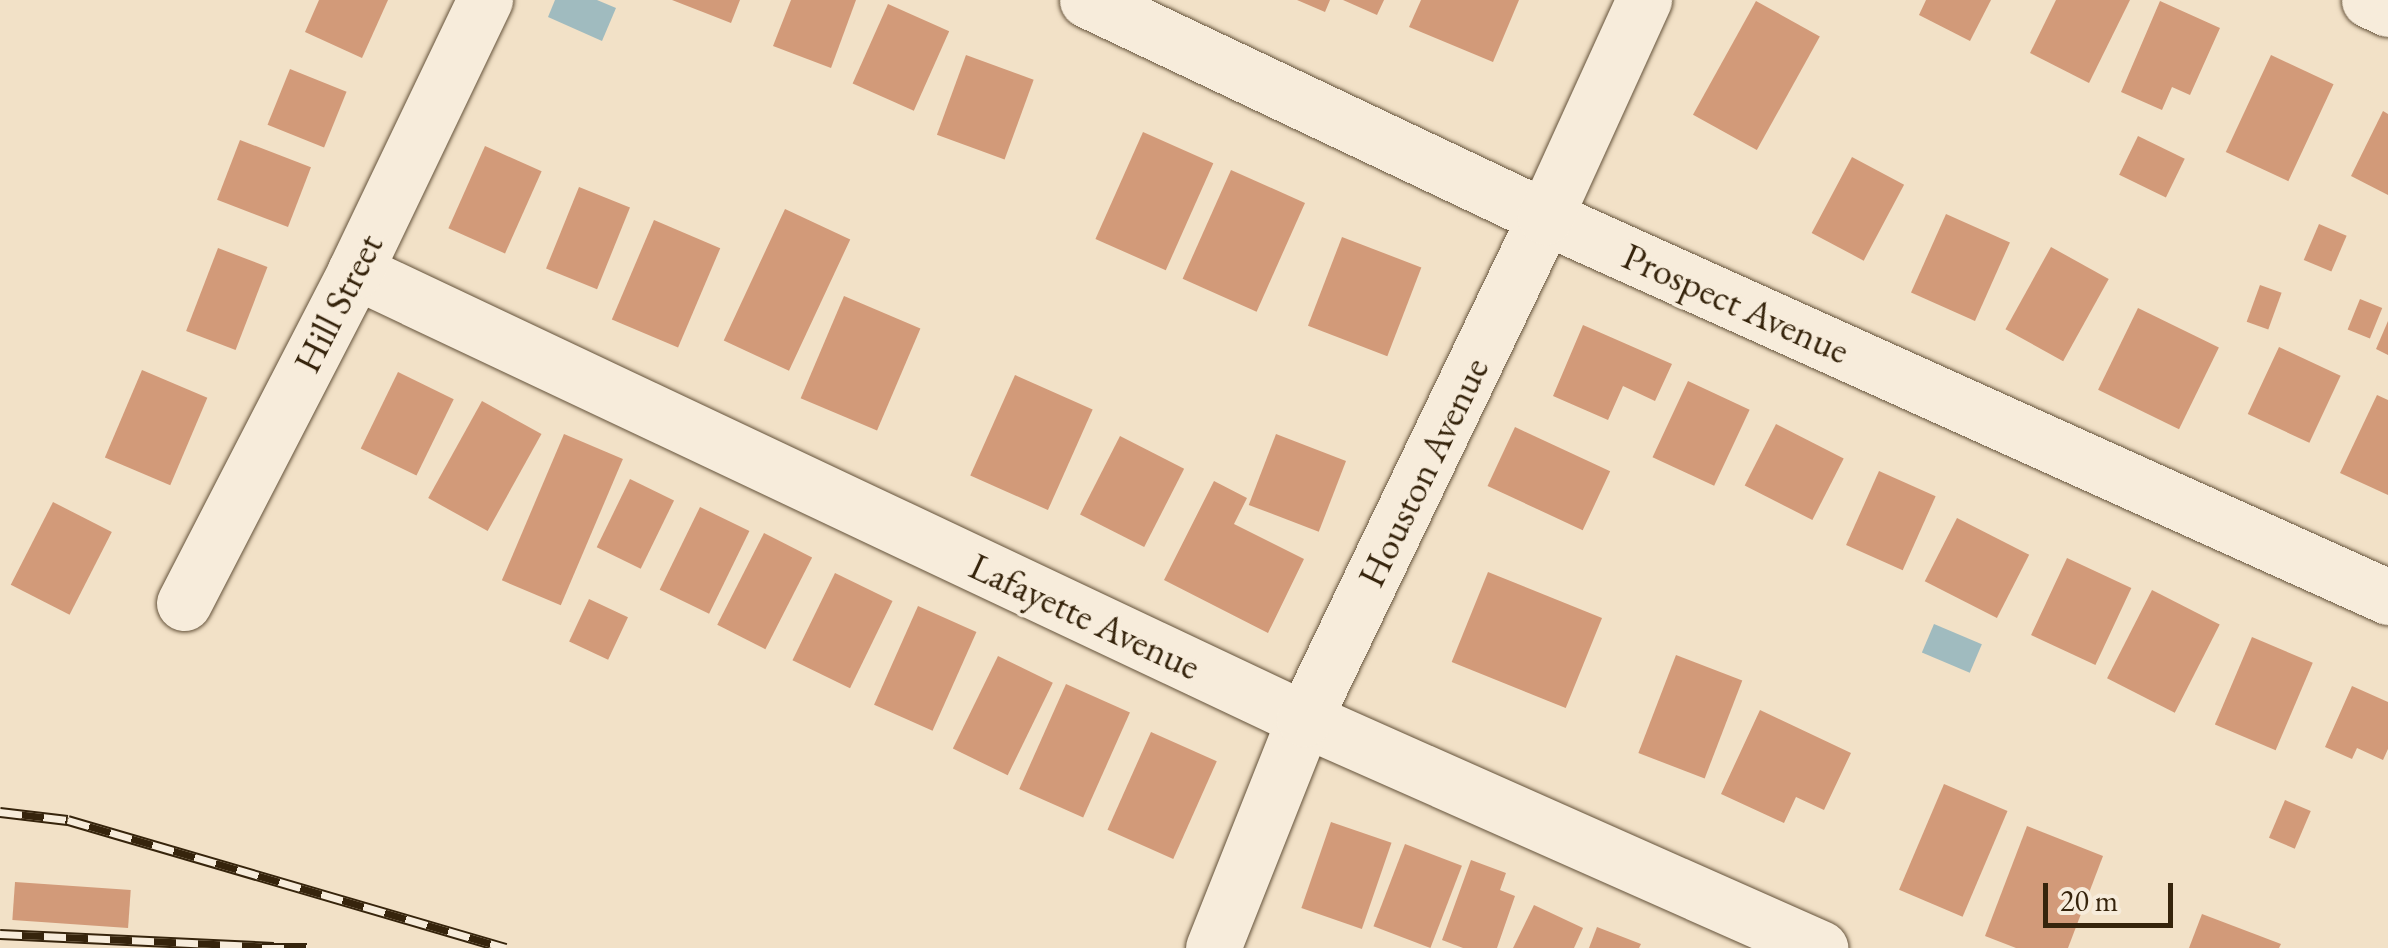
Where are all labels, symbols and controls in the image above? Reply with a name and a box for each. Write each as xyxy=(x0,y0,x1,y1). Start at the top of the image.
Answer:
street label: Hill Street xyxy=(284,226,392,380)
street label: Prospect Avenue xyxy=(1616,233,1856,373)
street label: Houston Avenue xyxy=(1348,350,1498,594)
street label: Lafayette Avenue xyxy=(962,543,1208,689)
scale bar xyxy=(2048,863,2178,925)
text: 20 m xyxy=(2060,881,2118,920)

